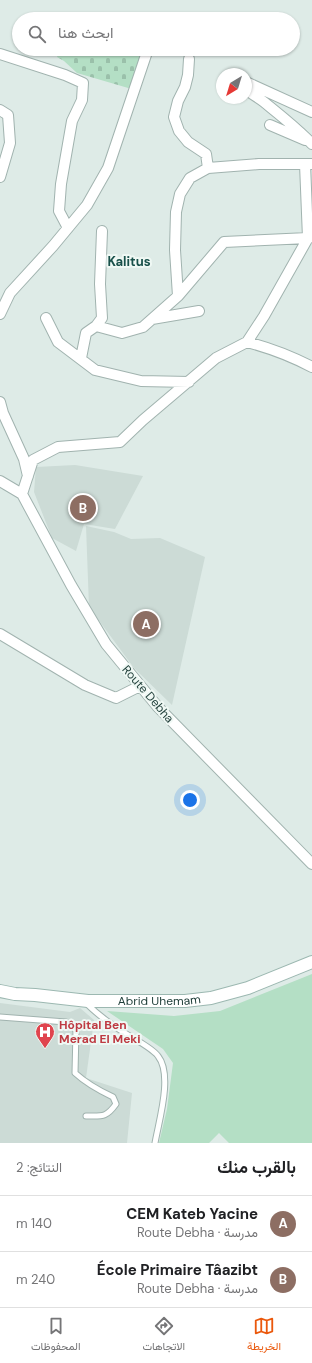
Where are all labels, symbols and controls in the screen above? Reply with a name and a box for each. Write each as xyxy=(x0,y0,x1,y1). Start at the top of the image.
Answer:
search box xyxy=(12,12,300,56)
icon: search xyxy=(26,23,48,45)
text: ابحث هنا xyxy=(58,23,113,43)
north arrow xyxy=(216,68,252,104)
district label: Kalitus xyxy=(107,253,151,270)
pin: B xyxy=(70,493,96,523)
pin: A xyxy=(133,609,159,639)
street label: Route Debha xyxy=(119,662,177,726)
your location xyxy=(180,790,200,810)
street label: Abrid Uhemam xyxy=(118,991,202,1009)
place label: Hôpital Ben Merad El Meki xyxy=(59,1017,141,1047)
hospital icon: Hôpital Ben Merad El Meki xyxy=(34,1021,56,1049)
text: بالقرب منك xyxy=(217,1156,296,1178)
text: النتائج: 2 xyxy=(16,1159,62,1176)
text: CEM Kateb Yacine xyxy=(126,1204,258,1224)
text: 140 m xyxy=(16,1215,52,1232)
text: A xyxy=(278,1215,288,1232)
text: مدرسة · Route Debha xyxy=(137,1224,258,1241)
text: École Primaire Tâazibt xyxy=(97,1260,258,1280)
text: 240 m xyxy=(16,1271,55,1288)
text: B xyxy=(279,1271,287,1288)
text: مدرسة · Route Debha xyxy=(137,1280,258,1297)
tab: المحفوظات xyxy=(31,1315,81,1356)
tab: الاتجاهات xyxy=(142,1315,185,1356)
tab: الخريطة xyxy=(247,1315,281,1356)

